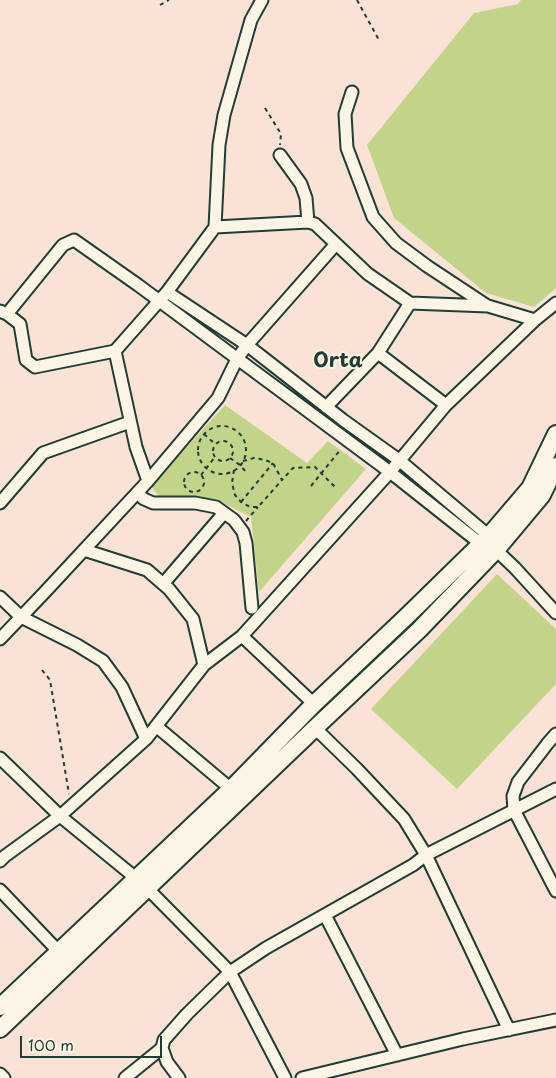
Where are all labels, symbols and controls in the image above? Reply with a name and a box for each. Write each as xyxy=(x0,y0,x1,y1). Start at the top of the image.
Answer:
district label: Orta xyxy=(313,349,363,373)
scale bar xyxy=(22,1026,165,1058)
text: 100 m xyxy=(28,1033,74,1056)

